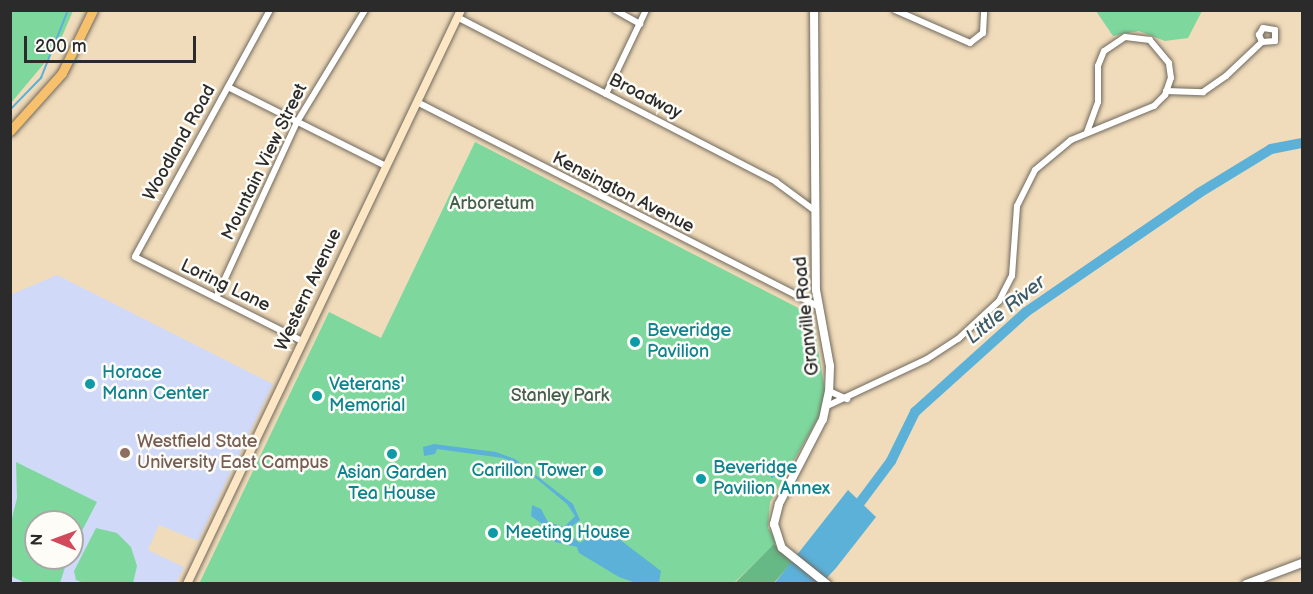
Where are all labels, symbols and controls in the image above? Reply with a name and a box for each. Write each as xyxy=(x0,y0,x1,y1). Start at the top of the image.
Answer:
scale bar xyxy=(27,24,200,62)
text: 200 m xyxy=(35,36,87,57)
street label: Broadway xyxy=(605,69,685,125)
street label: Mountain View Street xyxy=(217,80,313,244)
street label: Woodland Road xyxy=(139,81,221,205)
street label: Kensington Avenue xyxy=(548,148,698,238)
park label: Arboretum xyxy=(449,193,535,215)
street label: Western Avenue xyxy=(271,225,347,355)
street label: Loring Lane xyxy=(177,255,273,317)
street label: Granville Road xyxy=(790,255,824,377)
water label: Little River xyxy=(961,271,1051,349)
place label: Beveridge Pavilion xyxy=(647,321,731,364)
marker: Beveridge Pavilion xyxy=(628,335,642,349)
place label: Horace Mann Center xyxy=(102,363,209,406)
place label: Veterans' Memorial xyxy=(329,375,405,418)
marker: Horace Mann Center xyxy=(83,377,97,391)
park label: Stanley Park xyxy=(510,385,610,407)
marker: Veterans' Memorial xyxy=(310,389,324,403)
place label: Westfield State University East Campus xyxy=(137,432,330,474)
marker: Westfield State University East Campus xyxy=(118,446,132,460)
marker: Asian Garden Tea House xyxy=(385,447,399,461)
place label: Beveridge Pavilion Annex xyxy=(713,458,830,500)
place label: Carillon Tower xyxy=(471,460,586,482)
place label: Asian Garden Tea House xyxy=(337,463,447,506)
marker: Carillon Tower xyxy=(591,464,605,478)
marker: Beveridge Pavilion Annex xyxy=(694,472,708,486)
north arrow xyxy=(24,510,84,570)
place label: Meeting House xyxy=(505,522,630,544)
marker: Meeting House xyxy=(486,526,500,540)
text: N xyxy=(28,534,47,546)

